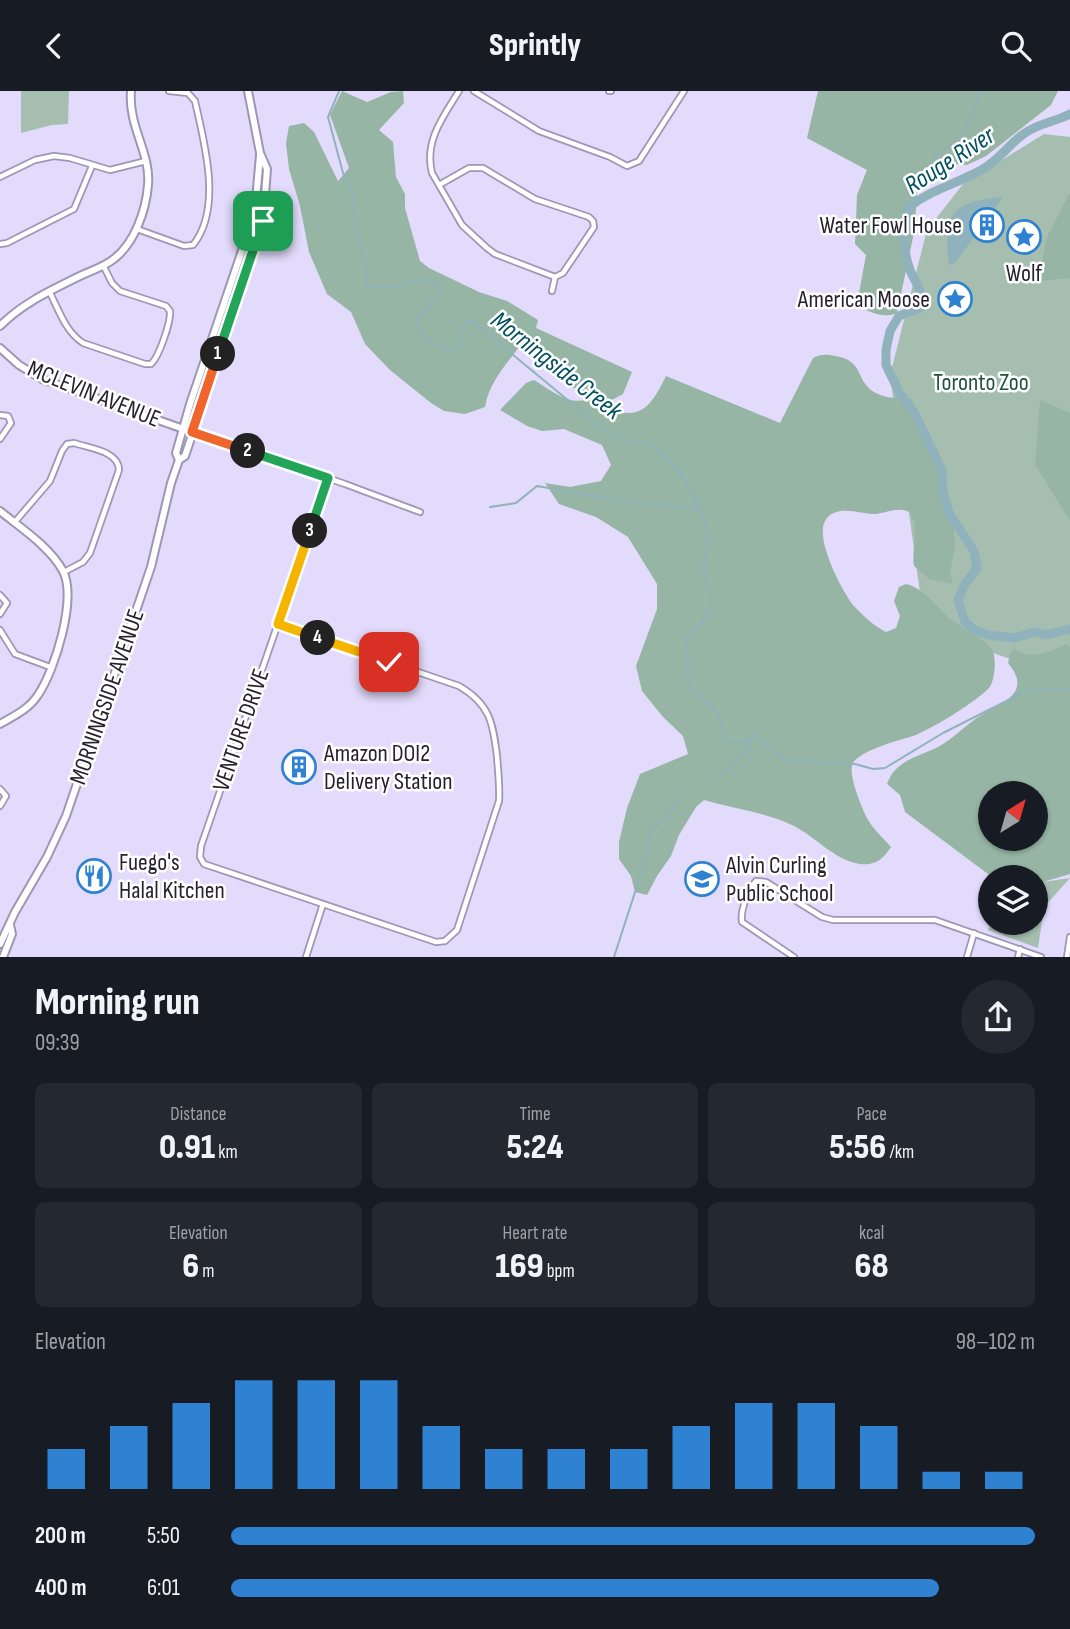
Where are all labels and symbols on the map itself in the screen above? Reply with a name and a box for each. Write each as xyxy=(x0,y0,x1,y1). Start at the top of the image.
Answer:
water label: Rouge River xyxy=(899,120,1002,201)
pin xyxy=(233,191,293,251)
building icon: Water Fowl House xyxy=(968,206,1006,244)
place label: Water Fowl House xyxy=(819,211,962,240)
place icon: Wolf xyxy=(1005,218,1043,256)
place label: Wolf xyxy=(1006,259,1043,288)
place icon: American Moose xyxy=(936,280,974,318)
place label: American Moose xyxy=(797,285,930,314)
water label: Morningside Creek xyxy=(484,305,629,428)
pin: 1 xyxy=(200,337,235,371)
street label: MCLEVIN AVENUE xyxy=(23,354,165,434)
park label: Toronto Zoo xyxy=(933,368,1029,397)
pin: 2 xyxy=(230,433,266,469)
pin: 3 xyxy=(292,513,328,549)
street label: MORNINGSIDE AVENUE xyxy=(63,606,151,788)
pin: 4 xyxy=(300,621,336,655)
pin xyxy=(359,632,419,692)
street label: VENTURE DRIVE xyxy=(206,665,276,795)
place label: Amazon DOI2 Delivery Station xyxy=(323,739,453,796)
building icon: Amazon DOI2 Delivery Station xyxy=(280,748,318,786)
north arrow xyxy=(978,781,1048,851)
place label: Fuego's Halal Kitchen xyxy=(119,848,225,905)
place label: Alvin Curling Public School xyxy=(725,851,834,908)
restaurant icon: Fuego's Halal Kitchen xyxy=(75,857,113,895)
school or university icon: Alvin Curling Public School xyxy=(683,860,721,898)

